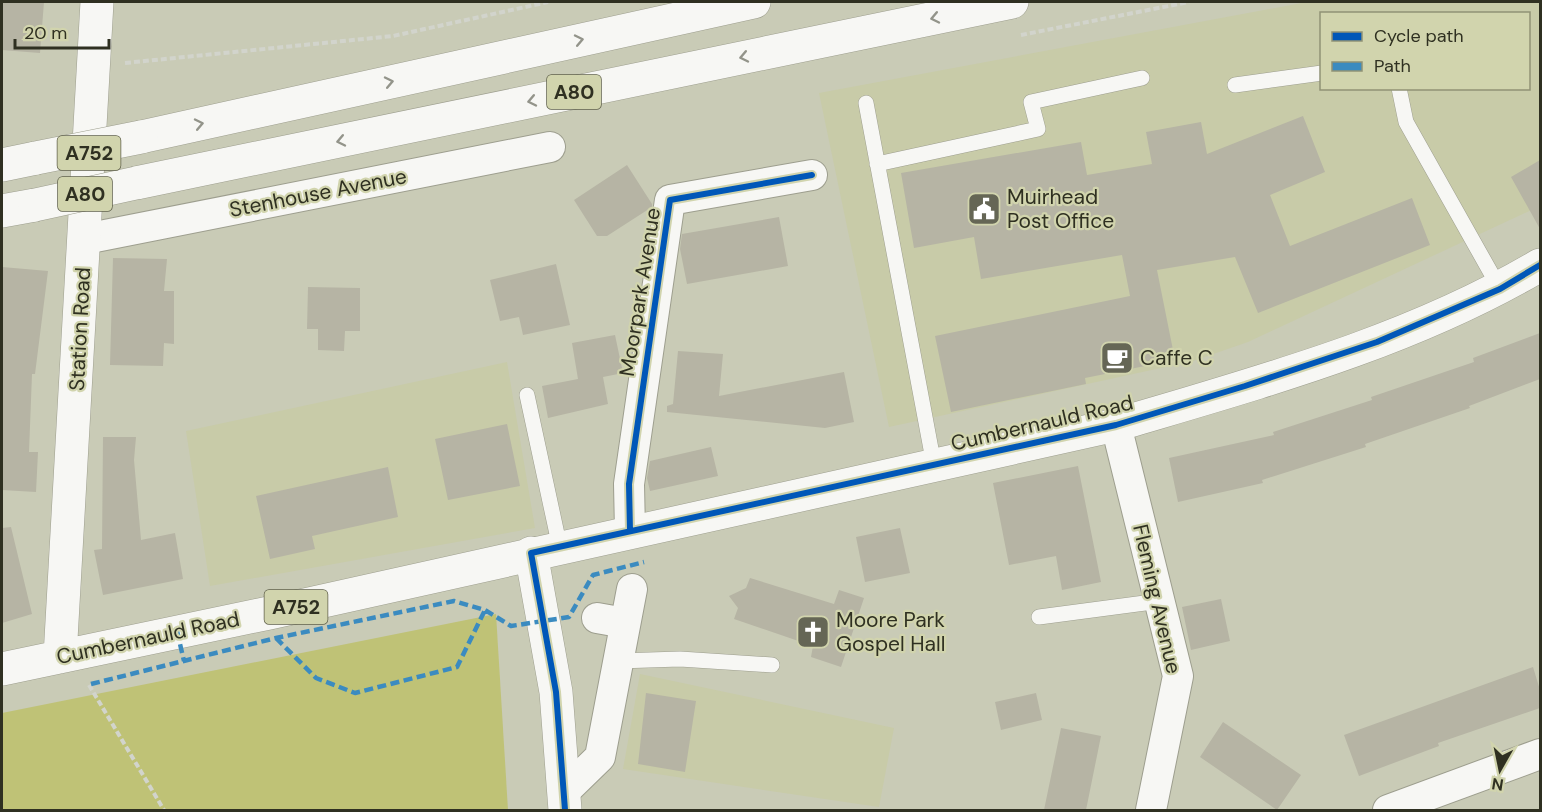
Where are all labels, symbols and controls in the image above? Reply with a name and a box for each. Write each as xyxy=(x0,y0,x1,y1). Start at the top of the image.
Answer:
one-way arrow xyxy=(930,11,940,24)
scale bar xyxy=(15,12,110,50)
legend xyxy=(1320,12,1530,90)
text: 20 m xyxy=(24,21,67,45)
text: Cycle path xyxy=(1374,24,1464,48)
one-way arrow xyxy=(574,34,584,47)
one-way arrow xyxy=(739,50,749,63)
text: Path xyxy=(1374,54,1411,78)
road number: A80 xyxy=(547,75,601,109)
one-way arrow xyxy=(384,76,394,89)
one-way arrow xyxy=(527,94,537,107)
one-way arrow xyxy=(193,119,203,132)
one-way arrow xyxy=(336,133,346,146)
road number: A752 xyxy=(58,136,121,170)
street label: Stenhouse Avenue xyxy=(227,162,409,224)
road number: A80 xyxy=(58,177,112,211)
place label: Muirhead Post Office xyxy=(1007,183,1114,235)
public building icon: Muirhead Post Office xyxy=(966,191,1002,227)
street label: Moorpark Avenue xyxy=(613,206,667,378)
street label: Station Road xyxy=(63,266,97,392)
cafe icon: Caffe C xyxy=(1099,340,1135,376)
place label: Caffe C xyxy=(1140,344,1213,372)
street label: Cumbernauld Road xyxy=(948,388,1136,458)
street label: Fleming Avenue xyxy=(1126,522,1188,676)
road number: A752 xyxy=(264,590,328,624)
street label: Cumbernauld Road xyxy=(54,605,242,671)
place label: Moore Park Gospel Hall xyxy=(836,606,945,658)
church icon: Moore Park Gospel Hall xyxy=(795,614,831,650)
north arrow xyxy=(1470,740,1530,800)
text: N xyxy=(1490,773,1505,796)

